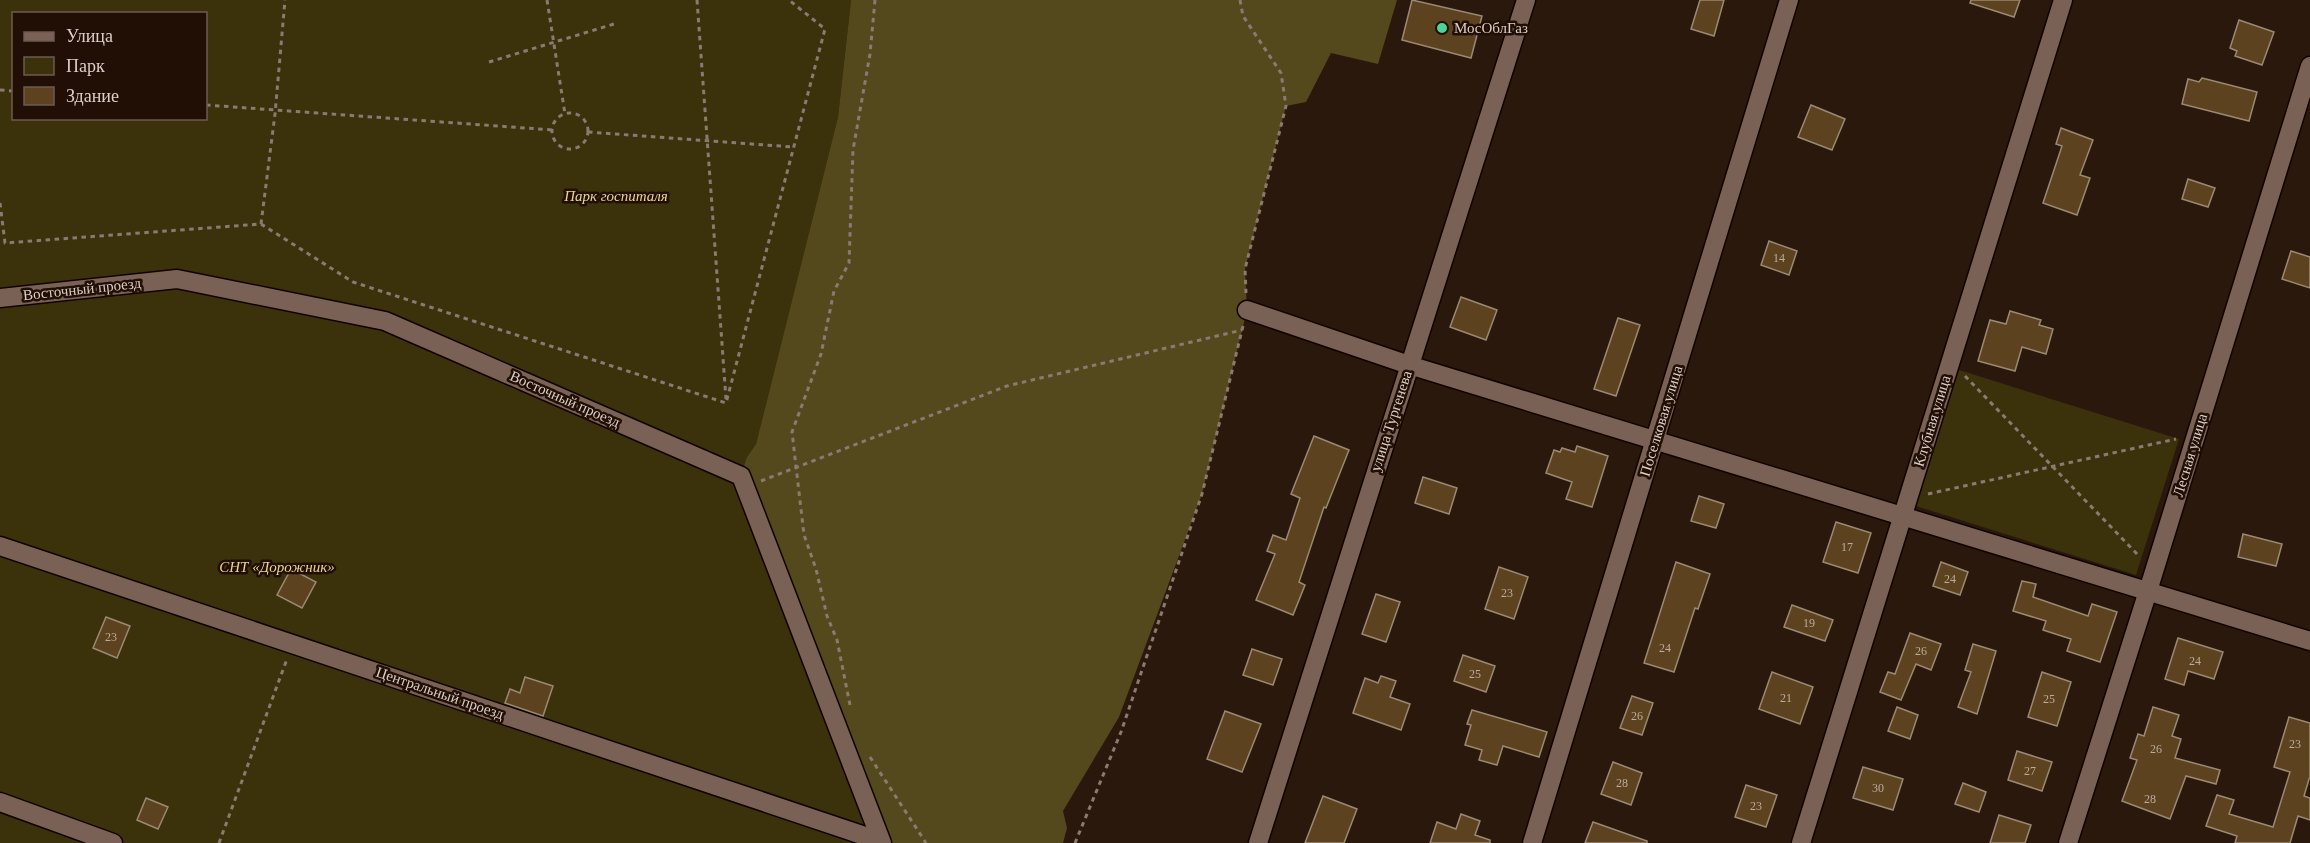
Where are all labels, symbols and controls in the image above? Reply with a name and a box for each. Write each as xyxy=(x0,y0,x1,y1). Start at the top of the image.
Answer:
legend xyxy=(12,12,207,120)
place label: МосОблГаз xyxy=(1454,20,1528,36)
marker: МосОблГаз xyxy=(1435,21,1449,35)
text: Улица xyxy=(66,26,113,46)
text: Парк xyxy=(66,56,105,76)
text: Здание xyxy=(66,86,119,106)
park label: Парк госпиталя xyxy=(563,188,668,204)
house number: 14 xyxy=(1773,251,1785,265)
street label: Восточный проезд xyxy=(22,275,142,303)
street label: Поселковая улица xyxy=(1637,363,1686,478)
street label: Восточный проезд xyxy=(507,368,623,431)
street label: улица Тургенева xyxy=(1367,368,1415,473)
street label: Клубная улица xyxy=(1910,373,1954,469)
street label: Лесная улица xyxy=(2170,411,2210,499)
house number: 17 xyxy=(1841,540,1853,554)
park label: СНТ «Дорожник» xyxy=(219,559,335,575)
house number: 24 xyxy=(1944,572,1956,586)
house number: 23 xyxy=(1501,586,1513,600)
house number: 19 xyxy=(1803,616,1815,630)
house number: 23 xyxy=(105,630,117,644)
house number: 24 xyxy=(1659,641,1671,655)
house number: 26 xyxy=(1915,644,1927,658)
house number: 24 xyxy=(2189,654,2201,668)
street label: Центральный проезд xyxy=(374,664,506,723)
house number: 25 xyxy=(1469,667,1481,681)
house number: 21 xyxy=(1780,691,1792,705)
house number: 25 xyxy=(2043,692,2055,706)
house number: 26 xyxy=(1631,709,1643,723)
house number: 23 xyxy=(2289,737,2301,751)
house number: 26 xyxy=(2150,742,2162,756)
house number: 27 xyxy=(2024,764,2036,778)
house number: 28 xyxy=(1616,776,1628,790)
house number: 30 xyxy=(1872,781,1884,795)
house number: 28 xyxy=(2144,792,2156,806)
house number: 23 xyxy=(1750,799,1762,813)

